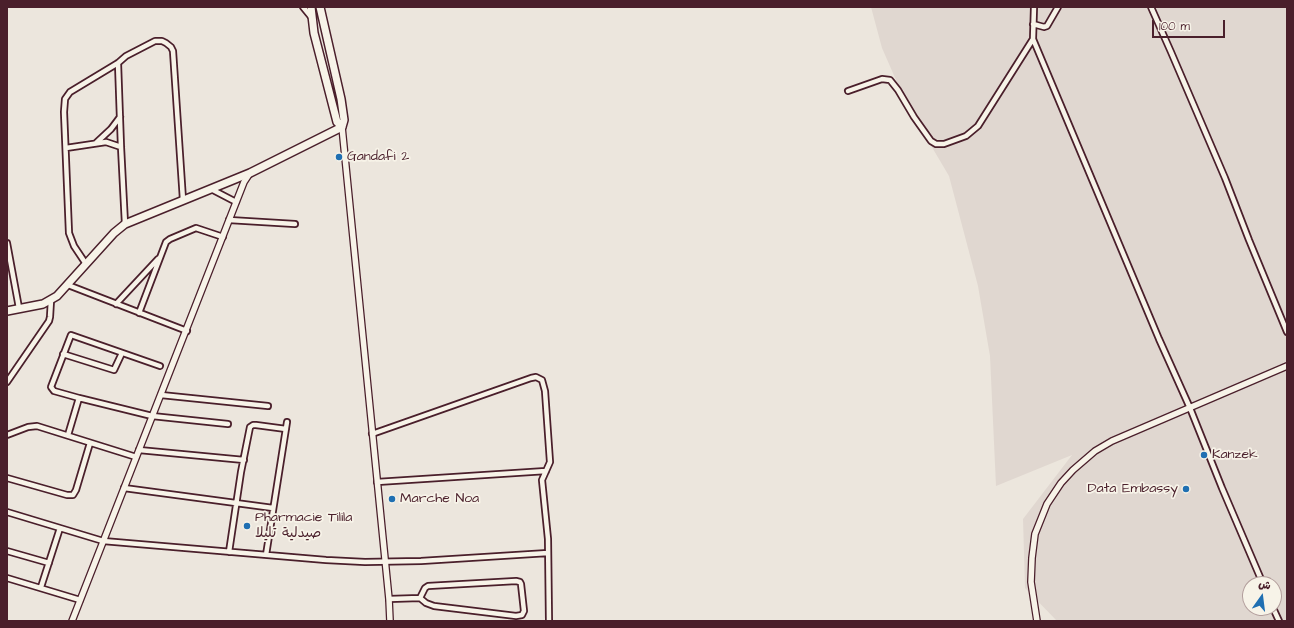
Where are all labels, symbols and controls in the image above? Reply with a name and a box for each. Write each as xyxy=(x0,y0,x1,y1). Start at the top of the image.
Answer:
scale bar xyxy=(1154,12,1227,38)
text: 100 m xyxy=(1159,18,1190,35)
place label: Gandafi 2 xyxy=(347,149,409,165)
marker: Gandafi 2 xyxy=(334,152,344,162)
place label: Kanzek xyxy=(1212,447,1258,463)
marker: Kanzek xyxy=(1199,450,1209,460)
place label: Data Embassy xyxy=(1088,481,1178,497)
marker: Data Embassy xyxy=(1181,484,1191,494)
place label: Marche Noa xyxy=(400,491,479,507)
marker: Marche Noa xyxy=(387,494,397,504)
place label: Pharmacie Tilila صيدلية تليلا xyxy=(255,510,352,542)
marker: Pharmacie Tilila صيدلية تليلا xyxy=(242,521,252,531)
north arrow xyxy=(1242,576,1282,616)
text: ش xyxy=(1257,576,1272,594)

